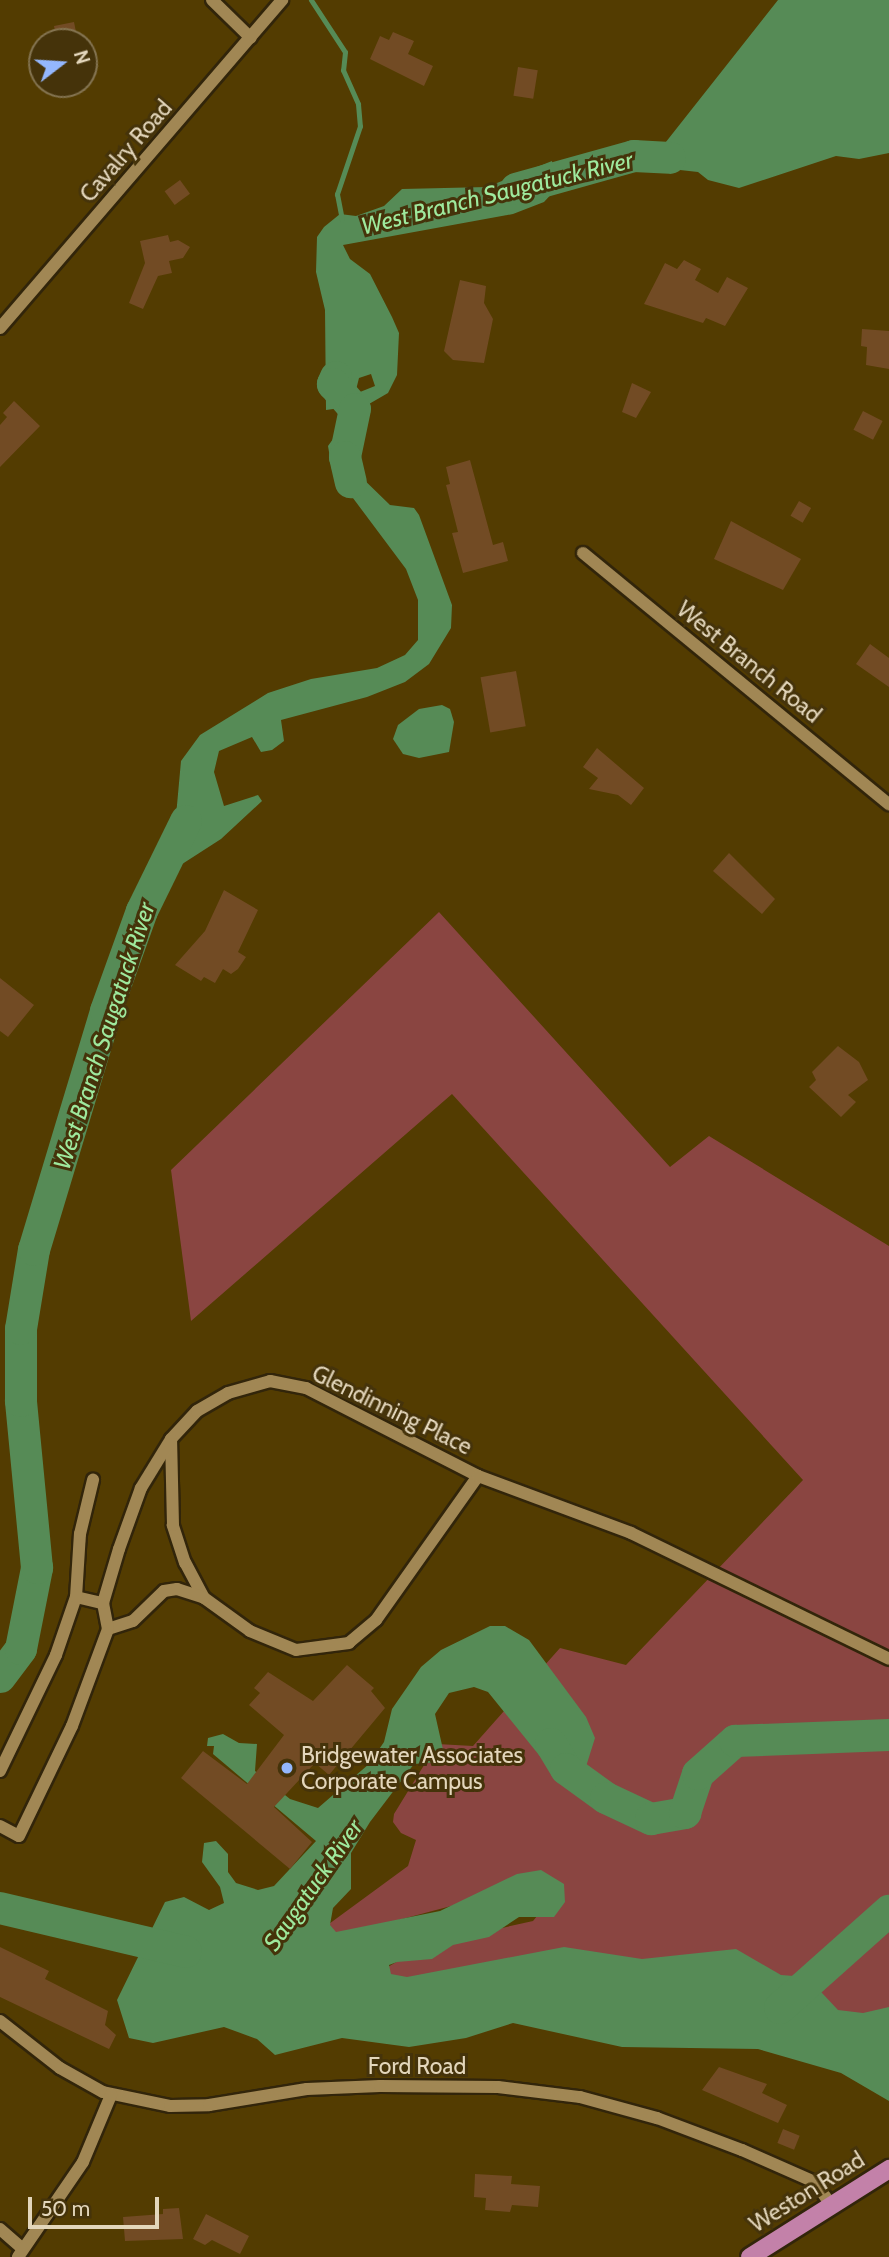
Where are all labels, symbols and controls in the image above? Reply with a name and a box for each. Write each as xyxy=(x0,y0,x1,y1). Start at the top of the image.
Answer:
north arrow xyxy=(28,28,98,98)
text: N xyxy=(69,48,95,67)
street label: Cavalry Road xyxy=(74,94,178,208)
water label: West Branch Saugatuck River xyxy=(358,145,636,241)
street label: West Branch Road xyxy=(671,595,827,729)
water label: West Branch Saugatuck River xyxy=(47,899,161,1173)
street label: Glendinning Place xyxy=(308,1359,476,1461)
place label: Bridgewater Associates Corporate Campus xyxy=(301,1741,523,1795)
marker: Bridgewater Associates Corporate Campus xyxy=(279,1760,295,1776)
water label: Saugatuck River xyxy=(257,1814,369,1956)
street label: Ford Road xyxy=(368,2052,466,2080)
street label: Weston Road xyxy=(744,2146,870,2238)
scale bar xyxy=(32,2184,163,2228)
text: 50 m xyxy=(41,2196,90,2221)

